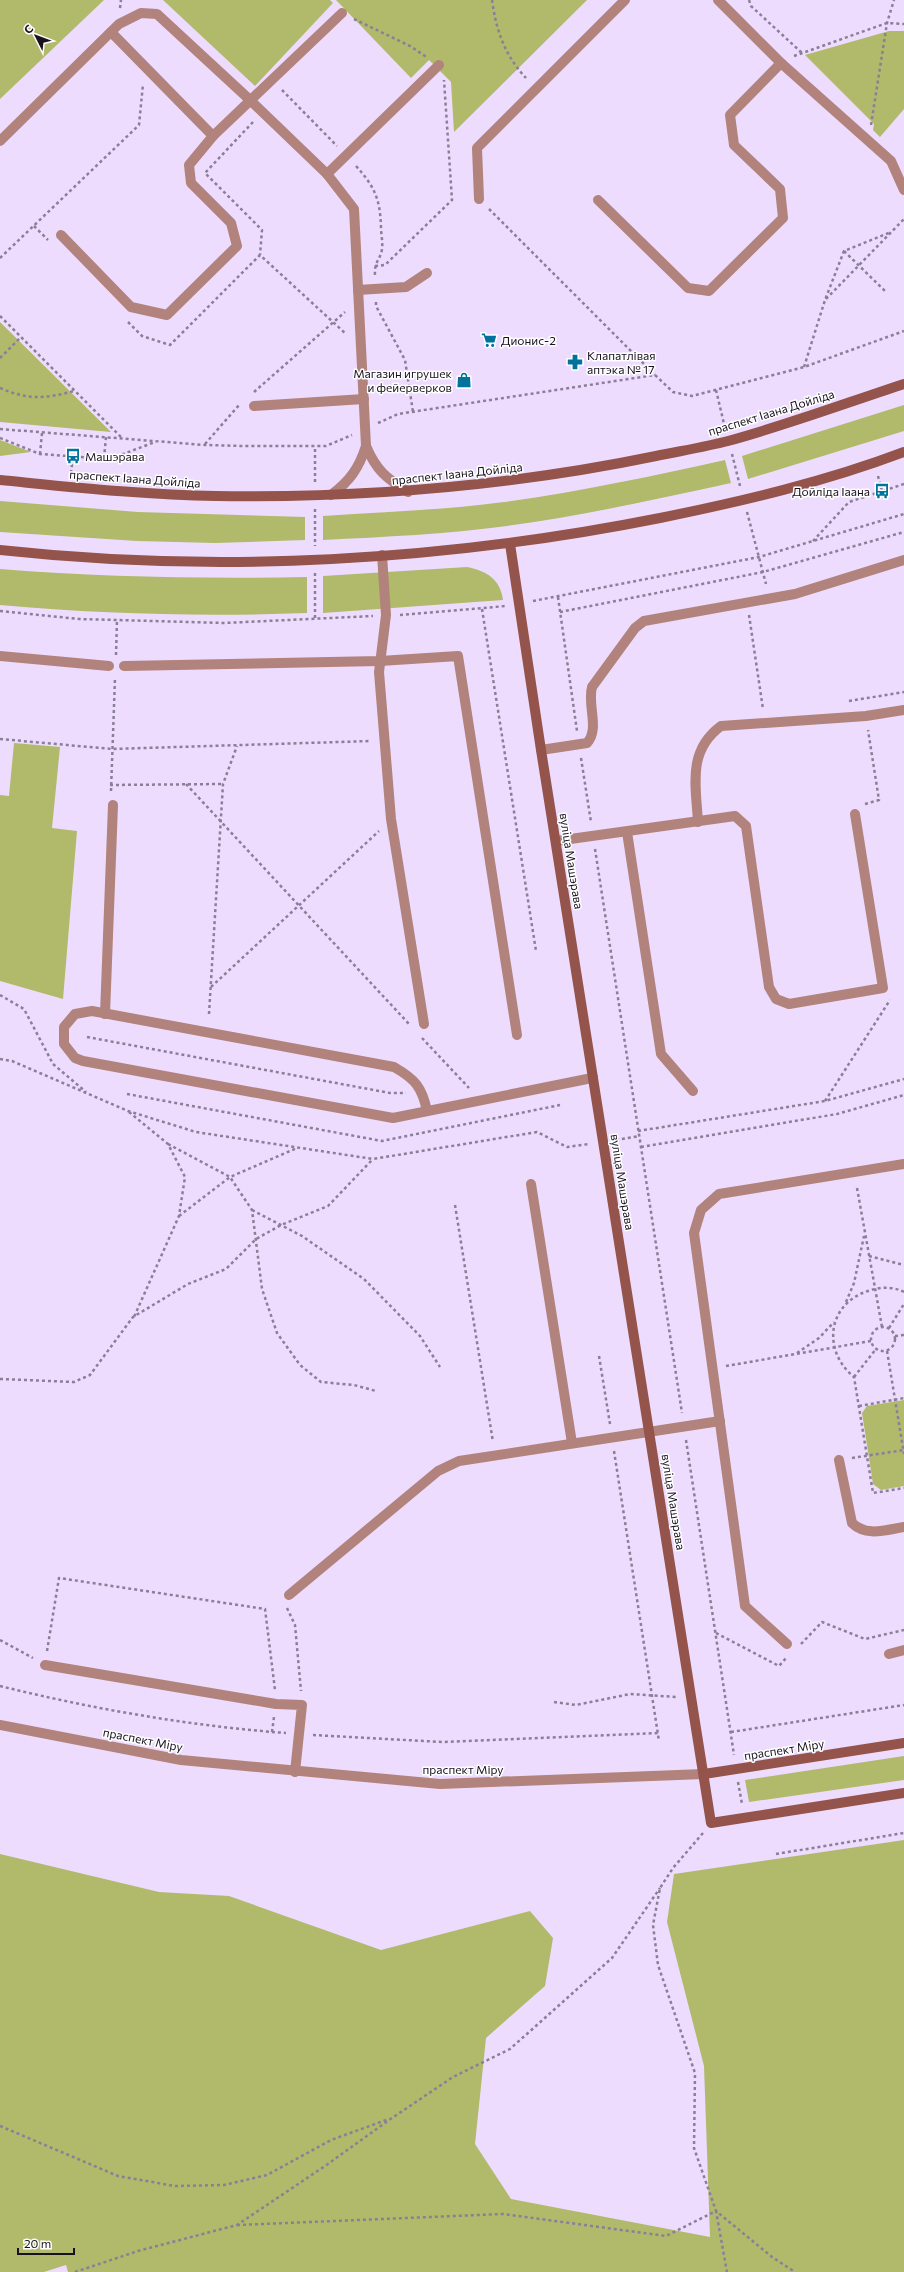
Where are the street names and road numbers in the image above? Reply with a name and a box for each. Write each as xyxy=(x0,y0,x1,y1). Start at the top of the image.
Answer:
street label: праспект Іаана Дойліда xyxy=(706,386,836,438)
street label: праспект Іаана Дойліда xyxy=(391,459,523,487)
street label: праспект Іаана Дойліда xyxy=(69,466,201,490)
street label: вуліца Машэрава xyxy=(557,812,587,910)
street label: вуліца Машэрава xyxy=(608,1133,638,1231)
street label: вуліца Машэрава xyxy=(659,1453,689,1551)
street label: праспект Міру xyxy=(102,1724,184,1754)
street label: праспект Міру xyxy=(743,1736,825,1762)
street label: праспект Міру xyxy=(422,1762,504,1776)

